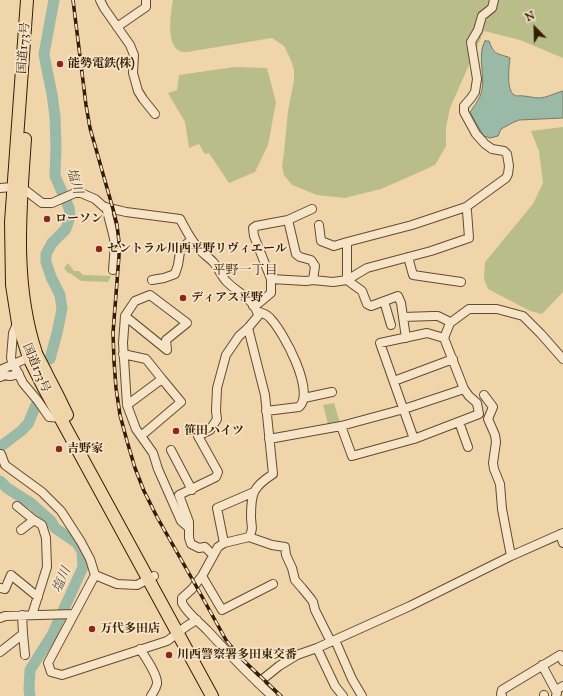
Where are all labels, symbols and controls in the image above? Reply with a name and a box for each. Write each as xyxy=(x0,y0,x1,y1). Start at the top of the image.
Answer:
north arrow xyxy=(515,8,555,48)
text: N xyxy=(523,9,537,24)
street label: 国道173号 xyxy=(15,22,33,74)
place label: 能勢電鉄(株) xyxy=(68,57,135,71)
marker: 能勢電鉄(株) xyxy=(55,59,65,69)
water label: 塩川 xyxy=(63,166,85,196)
place label: ローソン xyxy=(55,212,103,226)
marker: ローソン xyxy=(42,214,52,224)
place label: セントラル川西平野リヴィエール xyxy=(107,242,287,256)
marker: セントラル川西平野リヴィエール xyxy=(94,244,104,254)
district label: 平野一丁目 xyxy=(213,263,277,279)
place label: ディアス平野 xyxy=(191,291,263,305)
marker: ディアス平野 xyxy=(178,293,188,303)
street label: 国道173号 xyxy=(19,341,53,395)
place label: 笹田ハイツ xyxy=(184,424,244,438)
marker: 笹田ハイツ xyxy=(171,426,181,436)
place label: 吉野家 xyxy=(67,442,103,456)
marker: 吉野家 xyxy=(54,444,64,454)
water label: 塩川 xyxy=(50,565,74,595)
place label: 万代多田店 xyxy=(100,622,160,636)
marker: 万代多田店 xyxy=(87,624,97,634)
place label: 川西警察署多田東交番 xyxy=(177,648,297,662)
marker: 川西警察署多田東交番 xyxy=(164,650,174,660)

